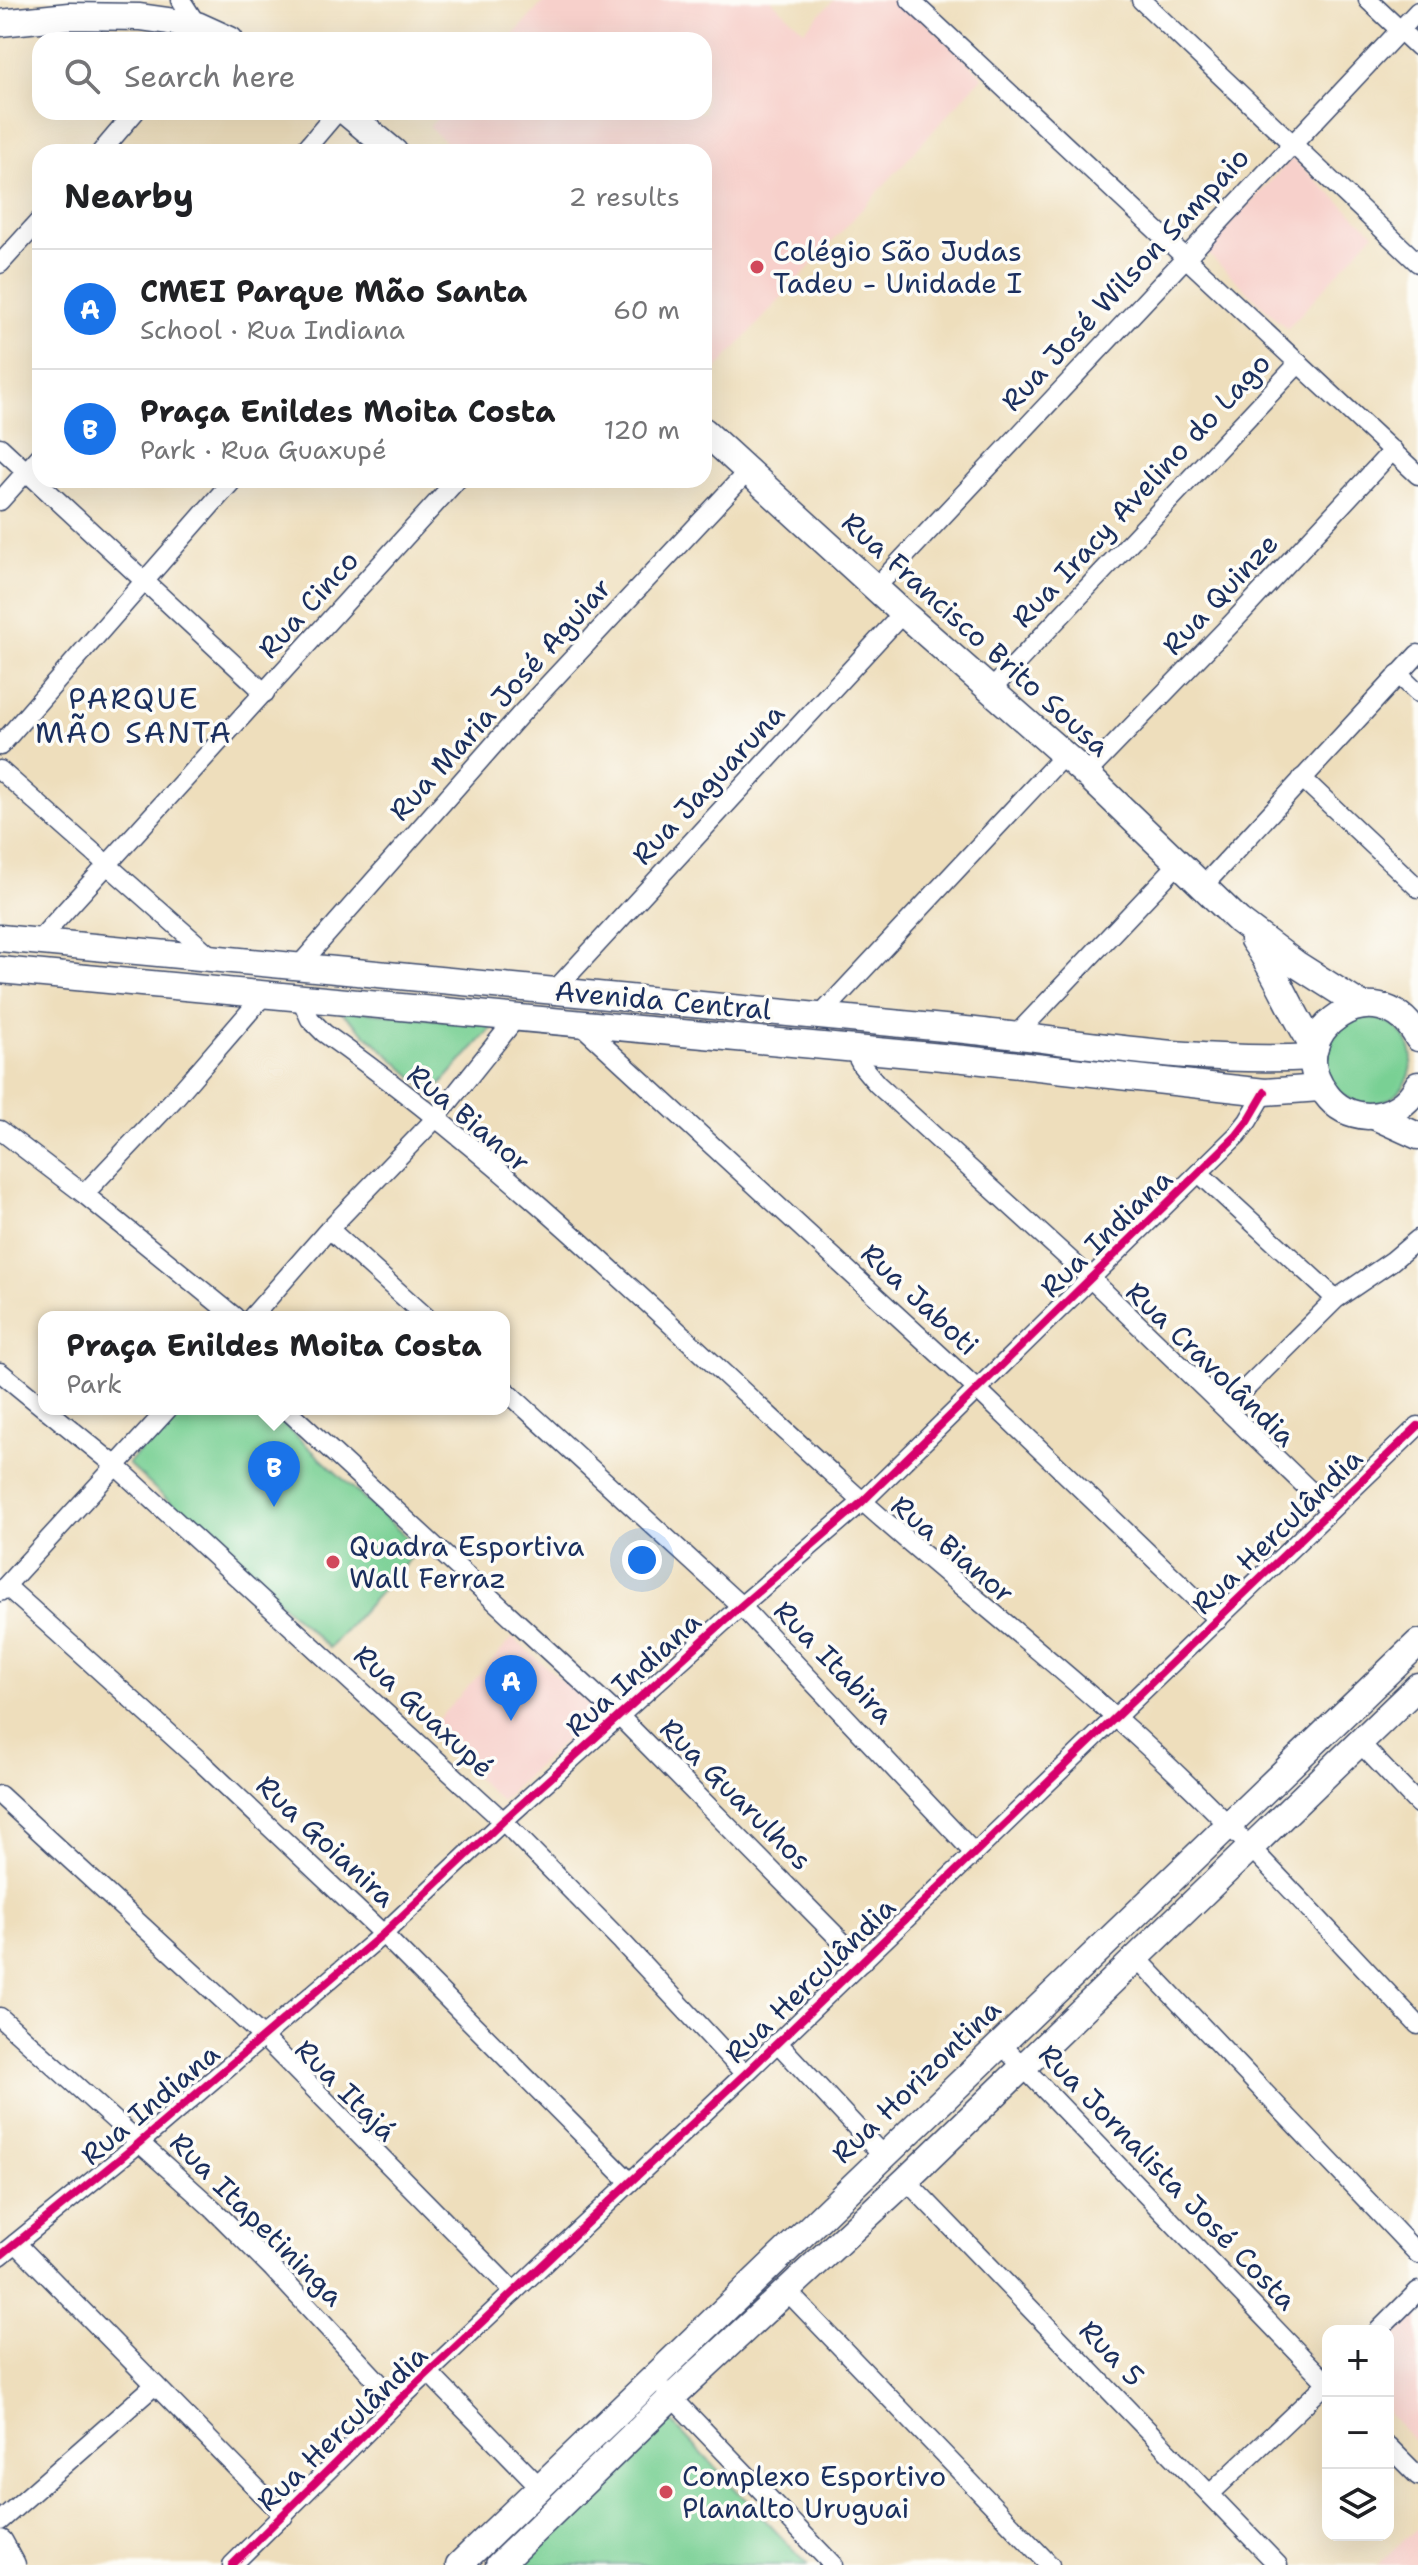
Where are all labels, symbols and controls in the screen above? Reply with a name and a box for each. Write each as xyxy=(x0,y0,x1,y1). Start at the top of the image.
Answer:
search box xyxy=(32,32,712,120)
icon: search xyxy=(60,54,104,98)
text: Search here xyxy=(124,56,295,97)
street label: Rua José Wilson Sampaio xyxy=(992,139,1258,419)
text: Nearby xyxy=(64,173,194,219)
text: 2 results xyxy=(568,179,680,214)
place label: Colégio São Judas Tadeu - Unidade I xyxy=(773,232,1022,302)
marker: Colégio São Judas Tadeu - Unidade I xyxy=(748,258,766,276)
text: CMEI Parque Mão Santa xyxy=(140,271,527,312)
text: A xyxy=(80,292,100,327)
text: 60 m xyxy=(613,292,680,327)
text: School · Rua Indiana xyxy=(140,312,405,347)
street label: Rua Iracy Avelino do Lago xyxy=(1003,344,1279,636)
text: Praça Enildes Moita Costa xyxy=(140,391,555,432)
text: B xyxy=(82,412,98,447)
text: 120 m xyxy=(604,412,680,447)
text: Park · Rua Guaxupé xyxy=(140,432,387,467)
street label: Rua Francisco Brito Sousa xyxy=(834,503,1118,765)
street label: Rua Quinze xyxy=(1154,525,1286,663)
street label: Rua Cinco xyxy=(249,542,367,666)
street label: Rua Maria José Aguiar xyxy=(380,569,620,829)
district label: PARQUE MÃO SANTA xyxy=(35,678,233,753)
street label: Rua Jaguaruna xyxy=(623,695,793,873)
street label: Avenida Central xyxy=(553,972,773,1028)
street label: Rua Bianor xyxy=(399,1055,539,1181)
street label: Rua Indiana xyxy=(1032,1160,1180,1306)
street label: Rua Jaboti xyxy=(853,1235,987,1363)
street label: Rua Cravolândia xyxy=(1118,1273,1304,1455)
popup xyxy=(38,1311,510,1415)
text: Praça Enildes Moita Costa xyxy=(66,1325,482,1366)
text: Park xyxy=(66,1366,122,1401)
street label: Rua Herculândia xyxy=(1183,1440,1371,1622)
pin: B xyxy=(248,1441,300,1507)
street label: Rua Bianor xyxy=(883,1486,1023,1612)
place label: Quadra Esportiva Wall Ferraz xyxy=(349,1527,584,1597)
your location xyxy=(622,1540,662,1580)
marker: Quadra Esportiva Wall Ferraz xyxy=(324,1553,342,1571)
street label: Rua Itabira xyxy=(766,1592,902,1732)
street label: Rua Indiana xyxy=(557,1603,709,1745)
street label: Rua Guaxupé xyxy=(346,1636,502,1786)
pin: A xyxy=(485,1655,537,1721)
street label: Rua Guarulhos xyxy=(652,1710,820,1878)
street label: Rua Goianira xyxy=(248,1767,404,1915)
street label: Rua Herculândia xyxy=(716,1889,904,2071)
street label: Rua Horizontina xyxy=(823,1990,1009,2172)
street label: Rua Itajá xyxy=(287,2031,405,2149)
street label: Rua Indiana xyxy=(73,2035,227,2173)
street label: Rua Jornalista José Costa xyxy=(1031,2036,1305,2318)
street label: Rua Itapetininga xyxy=(162,2124,352,2314)
street label: Rua 5 xyxy=(1071,2311,1153,2395)
map controls xyxy=(1322,2325,1394,2541)
button: + xyxy=(1322,2325,1394,2397)
street label: Rua Herculândia xyxy=(248,2337,436,2519)
button: − xyxy=(1322,2397,1394,2469)
place label: Complexo Esportivo Planalto Uruguai xyxy=(682,2457,946,2527)
button: layers xyxy=(1322,2469,1394,2541)
marker: Complexo Esportivo Planalto Uruguai xyxy=(657,2483,675,2501)

